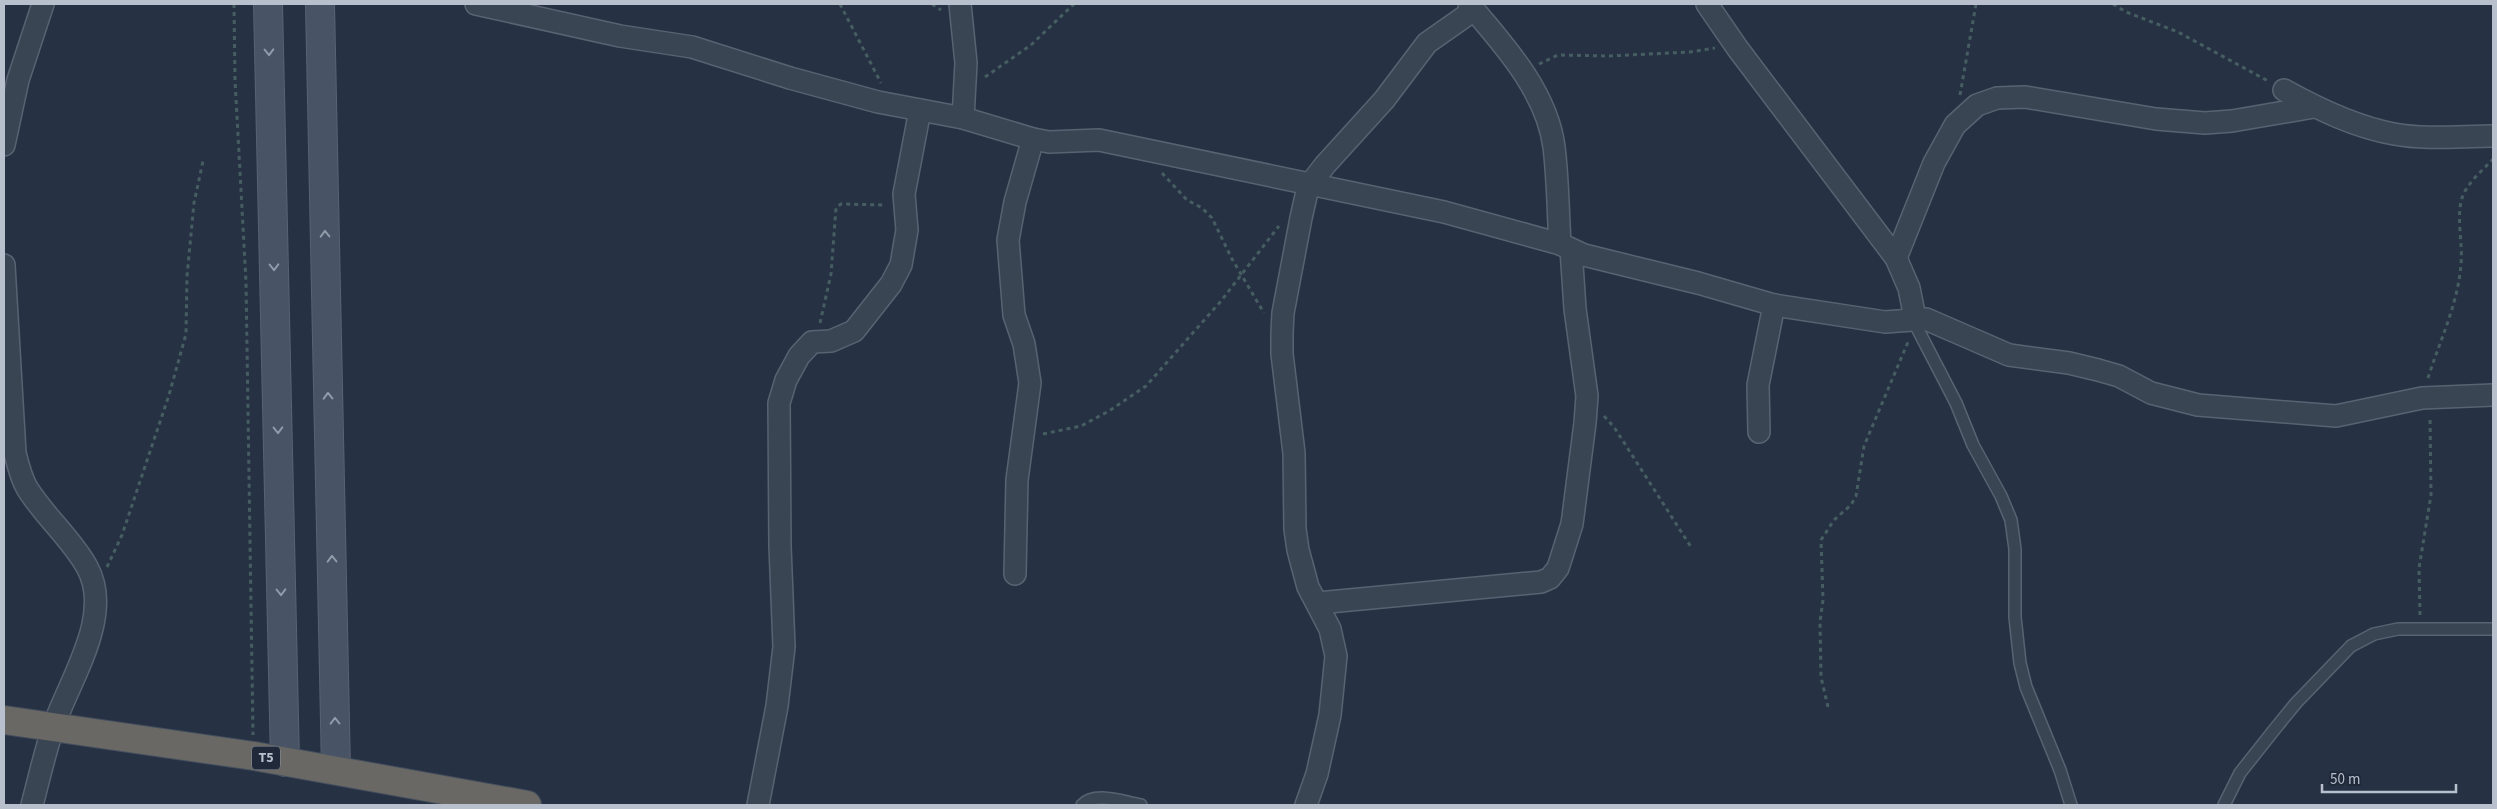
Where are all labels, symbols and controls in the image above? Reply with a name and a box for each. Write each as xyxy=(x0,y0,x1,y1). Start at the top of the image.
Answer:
one-way arrow xyxy=(264,49,274,57)
one-way arrow xyxy=(319,230,330,238)
one-way arrow xyxy=(269,264,279,272)
one-way arrow xyxy=(323,392,333,400)
one-way arrow xyxy=(272,426,283,434)
one-way arrow xyxy=(327,554,337,562)
one-way arrow xyxy=(276,589,286,597)
one-way arrow xyxy=(330,717,341,725)
road number: T5 xyxy=(252,746,280,770)
scale bar xyxy=(2322,762,2456,794)
text: 50 m xyxy=(2330,769,2360,790)

